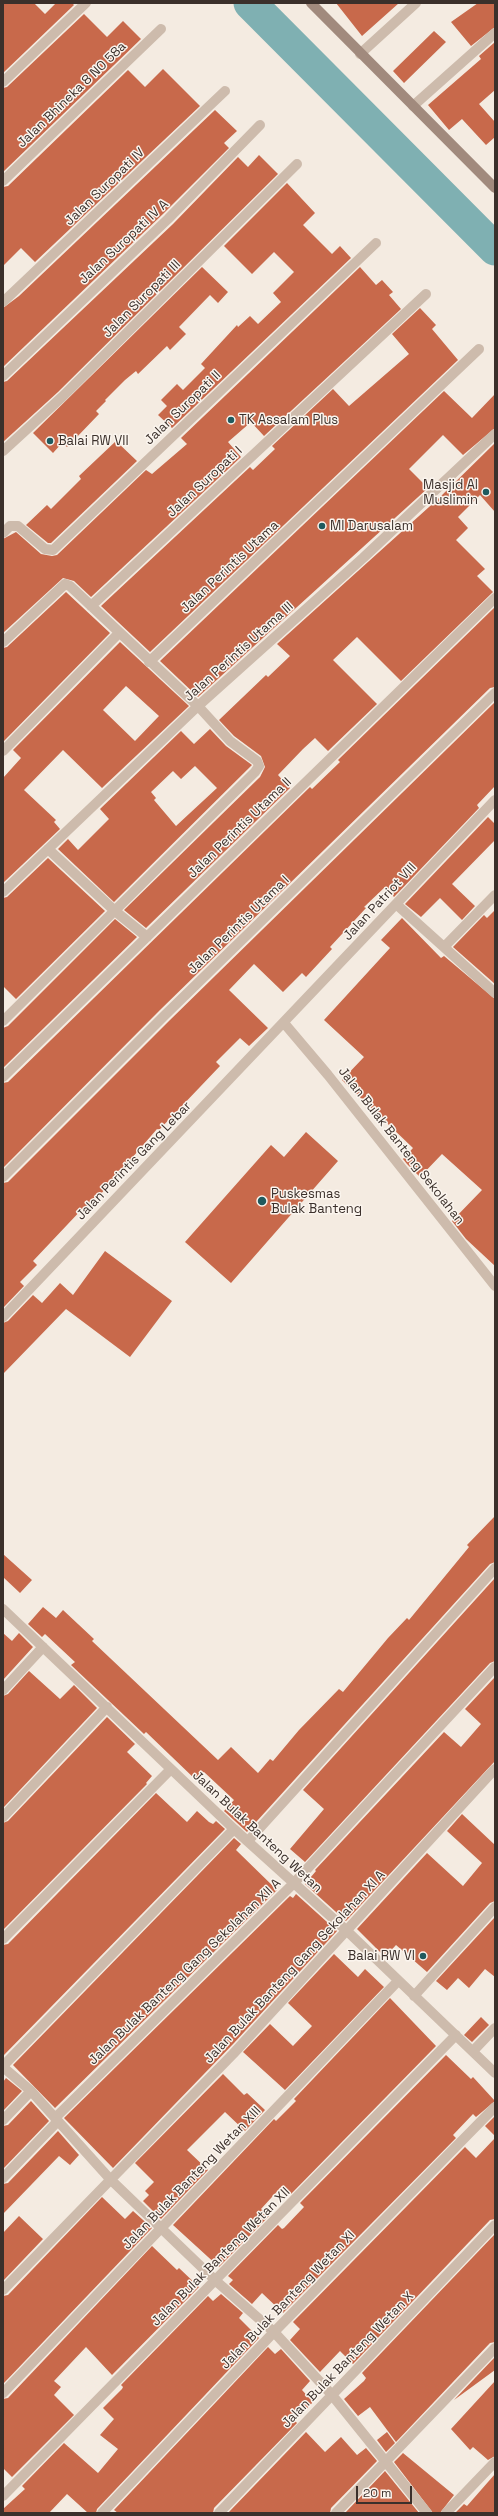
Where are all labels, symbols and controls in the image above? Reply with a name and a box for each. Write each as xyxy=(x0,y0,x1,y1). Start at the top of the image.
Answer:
street label: Jalan Bhineka 8 NO 58a xyxy=(14,39,130,151)
street label: Jalan Suropati IV xyxy=(62,145,148,229)
street label: Jalan Suropati IV A xyxy=(76,197,172,287)
street label: Jalan Suropati III xyxy=(100,257,184,341)
street label: Jalan Suropati II xyxy=(142,368,224,448)
place label: TK Assalam Plus xyxy=(239,412,338,428)
marker: TK Assalam Plus xyxy=(226,415,236,425)
place label: Balai RW VII xyxy=(58,433,129,449)
marker: Balai RW VII xyxy=(45,436,55,446)
street label: Jalan Suropati I xyxy=(164,443,246,521)
place label: Masjid Al Muslimin xyxy=(423,477,478,508)
marker: Masjid Al Muslimin xyxy=(481,487,491,497)
street label: Jalan Perintis Utama xyxy=(178,518,282,616)
place label: MI Darusalam xyxy=(330,518,413,534)
marker: MI Darusalam xyxy=(317,521,327,531)
street label: Jalan Perintis Utama III xyxy=(181,599,297,705)
street label: Jalan Perintis Utama II xyxy=(185,775,295,881)
street label: Jalan Patriot VIII xyxy=(340,860,420,944)
street label: Jalan Perintis Utama I xyxy=(185,873,293,977)
street label: Jalan Bulak Banteng Sekolahan xyxy=(335,1064,467,1228)
street label: Jalan Perintis Gang Lebar xyxy=(73,1099,195,1223)
place label: Puskesmas Bulak Banteng xyxy=(271,1186,362,1217)
marker: Puskesmas Bulak Banteng xyxy=(256,1195,268,1207)
street label: Jalan Bulak Banteng Wetan xyxy=(189,1768,325,1896)
street label: Jalan Bulak Banteng Gang Sekolahan XI A xyxy=(201,1867,389,2067)
street label: Jalan Bulak Banteng Gang Sekolahan XII A xyxy=(86,1876,284,2068)
place label: Balai RW VI xyxy=(348,1948,415,1964)
marker: Balai RW VI xyxy=(418,1951,428,1961)
street label: Jalan Bulak Banteng Wetan XIII xyxy=(120,2103,264,2253)
street label: Jalan Bulak Banteng Wetan XII xyxy=(149,2185,293,2329)
street label: Jalan Bulak Banteng Wetan XI xyxy=(218,2228,358,2372)
street label: Jalan Bulak Banteng Wetan X xyxy=(279,2289,417,2431)
scale bar xyxy=(358,2478,414,2504)
text: 20 m xyxy=(363,2485,391,2501)

